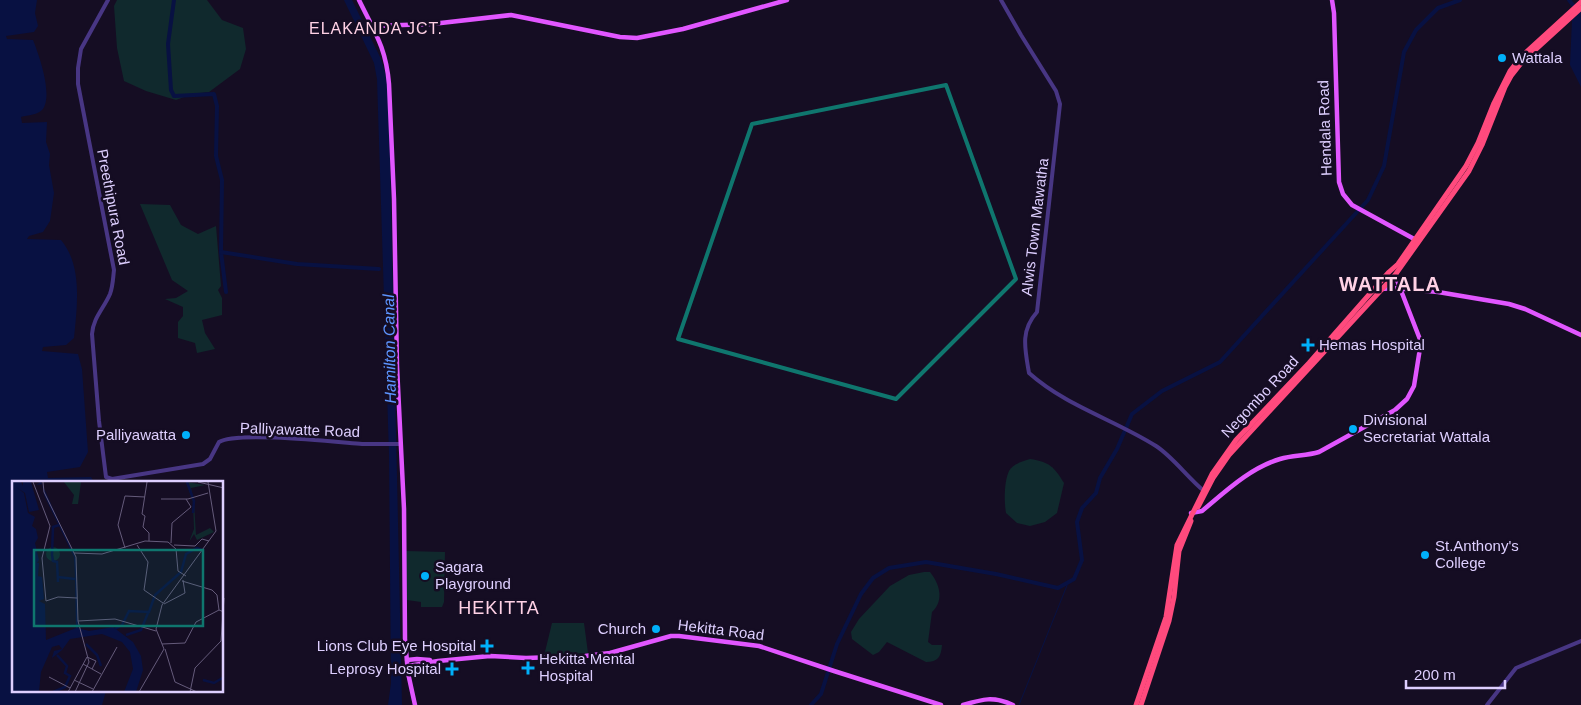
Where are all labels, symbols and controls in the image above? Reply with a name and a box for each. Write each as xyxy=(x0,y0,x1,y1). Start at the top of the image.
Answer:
district label: ELAKANDA JCT. xyxy=(309,20,443,37)
place label: Wattala xyxy=(1512,49,1563,66)
marker: Wattala xyxy=(1496,52,1508,64)
street label: Hendala Road xyxy=(1314,80,1335,176)
street label: Preethipura Road xyxy=(94,148,133,266)
street label: Alwis Town Mawatha xyxy=(1018,156,1051,297)
district label: WATTALA xyxy=(1339,273,1441,295)
water label: Hamilton Canal xyxy=(380,294,399,404)
place label: Hemas Hospital xyxy=(1319,336,1425,353)
marker: Hemas Hospital xyxy=(1301,338,1315,352)
street label: Negombo Road xyxy=(1218,352,1302,441)
place label: Divisional Secretariat Wattala xyxy=(1363,411,1491,445)
street label: Palliyawatte Road xyxy=(240,419,360,440)
marker: Divisional Secretariat Wattala xyxy=(1347,423,1359,435)
place label: Palliyawatta xyxy=(96,426,177,443)
marker: Palliyawatta xyxy=(180,429,192,441)
inset map xyxy=(12,481,224,692)
place label: St.Anthony's College xyxy=(1435,537,1519,571)
marker: St.Anthony's College xyxy=(1419,549,1431,561)
place label: Sagara Playground xyxy=(435,558,511,592)
marker: Sagara Playground xyxy=(419,570,431,582)
district label: HEKITTA xyxy=(458,598,540,618)
street label: Hekitta Road xyxy=(677,616,765,643)
place label: Church xyxy=(598,620,646,637)
marker: Church xyxy=(650,623,662,635)
place label: Lions Club Eye Hospital xyxy=(317,637,476,654)
marker: Lions Club Eye Hospital xyxy=(480,639,494,653)
place label: Hekitta Mental Hospital xyxy=(539,650,635,684)
scale bar xyxy=(1406,658,1505,690)
place label: Leprosy Hospital xyxy=(329,660,441,677)
marker: Hekitta Mental Hospital xyxy=(521,661,535,675)
marker: Leprosy Hospital xyxy=(445,662,459,676)
text: 200 m xyxy=(1414,666,1456,683)

